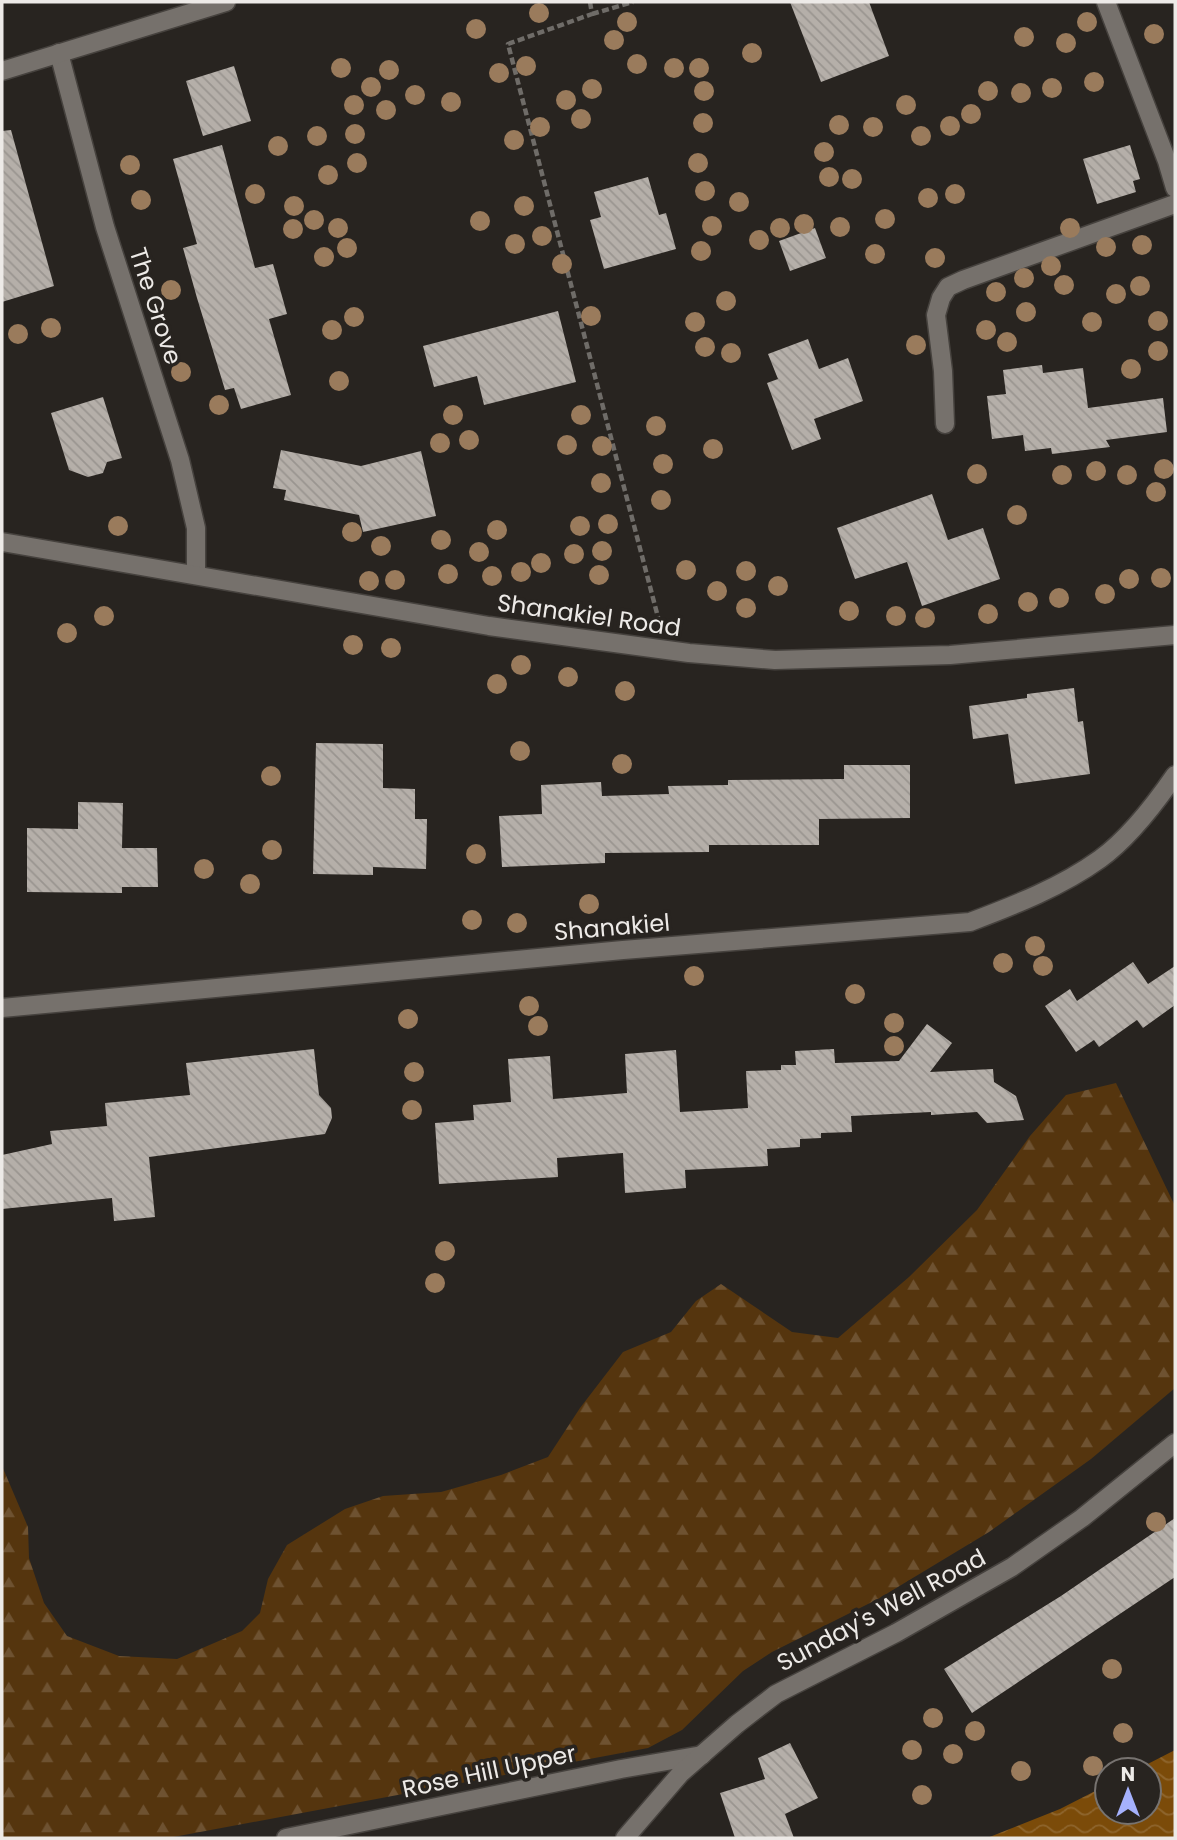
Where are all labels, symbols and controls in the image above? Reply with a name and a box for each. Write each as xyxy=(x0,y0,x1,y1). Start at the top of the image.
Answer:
street label: The Grove xyxy=(122,243,190,369)
street label: Shanakiel Road xyxy=(495,586,683,644)
street label: Shanakiel xyxy=(553,905,671,949)
street label: Sunday's Well Road xyxy=(771,1541,991,1679)
street label: Rose Hill Upper xyxy=(399,1736,579,1806)
north arrow xyxy=(1093,1756,1163,1826)
text: N xyxy=(1121,1761,1135,1788)

